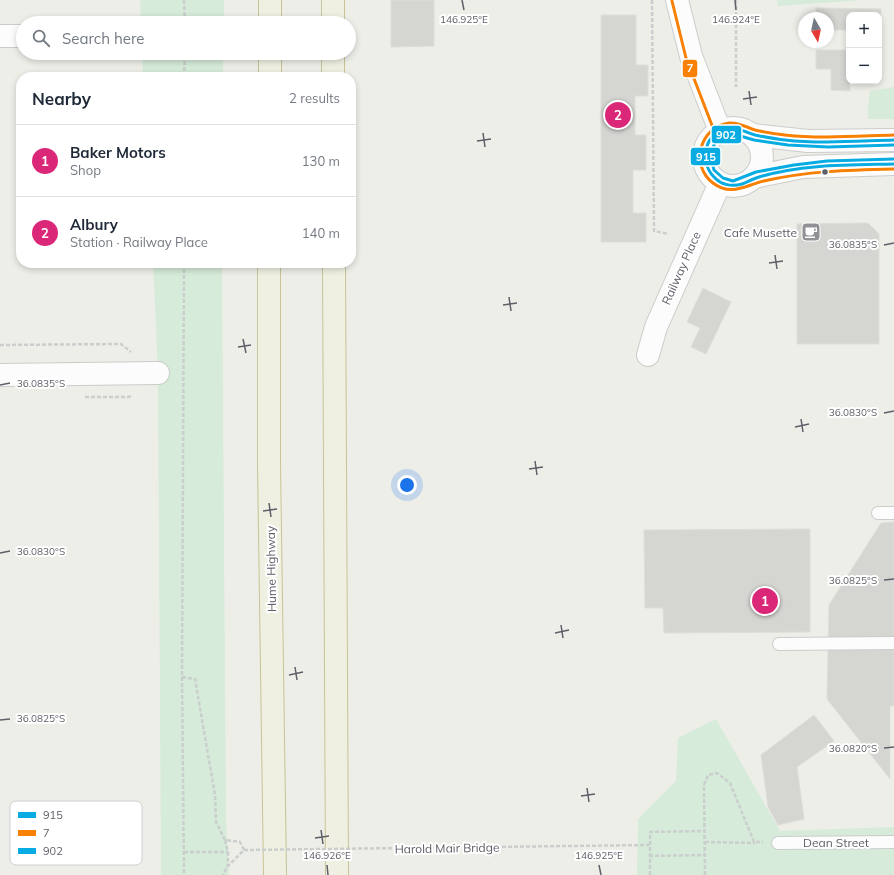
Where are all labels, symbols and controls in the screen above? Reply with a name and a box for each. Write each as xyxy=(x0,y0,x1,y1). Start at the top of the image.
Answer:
north arrow xyxy=(798,12,834,48)
map controls xyxy=(846,12,882,84)
button: + xyxy=(846,12,882,48)
text: 146.925°E xyxy=(440,13,488,26)
text: 146.924°E xyxy=(712,13,760,26)
search box xyxy=(16,16,356,60)
icon: search xyxy=(30,27,52,49)
text: Search here xyxy=(62,29,144,48)
button: − xyxy=(846,48,882,84)
line badge: 7 xyxy=(682,59,698,78)
text: 7 xyxy=(687,61,694,75)
text: Nearby xyxy=(32,88,91,109)
text: 2 results xyxy=(289,90,340,106)
pin: 2 xyxy=(605,100,631,130)
line badge: 902 xyxy=(711,125,742,144)
text: 902 xyxy=(716,128,736,142)
text: Baker Motors xyxy=(70,143,166,162)
line badge: 915 xyxy=(690,147,721,166)
text: 915 xyxy=(696,150,716,164)
text: 1 xyxy=(41,153,49,169)
text: 130 m xyxy=(302,153,340,169)
text: Shop xyxy=(70,162,101,178)
unlabelled marker xyxy=(820,167,830,177)
text: Albury xyxy=(70,215,118,234)
cafe icon: Cafe Musette xyxy=(800,221,822,243)
text: 2 xyxy=(41,225,49,241)
text: 140 m xyxy=(302,225,340,241)
place label: Cafe Musette xyxy=(724,225,797,240)
street label: Railway Place xyxy=(658,229,704,307)
text: Station · Railway Place xyxy=(70,234,208,250)
text: 36.0835°S xyxy=(829,238,877,251)
text: 36.0835°S xyxy=(17,377,65,390)
text: 36.0830°S xyxy=(829,406,877,419)
your location xyxy=(397,475,417,495)
street label: Hume Highway xyxy=(263,525,279,612)
text: 36.0830°S xyxy=(17,545,65,558)
text: 36.0825°S xyxy=(829,574,877,587)
pin: 1 xyxy=(752,586,778,616)
text: 36.0825°S xyxy=(17,712,65,725)
text: 36.0820°S xyxy=(829,742,877,755)
legend xyxy=(10,801,142,865)
text: 915 xyxy=(43,808,63,822)
text: 7 xyxy=(43,826,50,840)
street label: Dean Street xyxy=(803,835,869,850)
street label: Harold Mair Bridge xyxy=(394,840,500,856)
text: 902 xyxy=(43,844,63,858)
text: 146.926°E xyxy=(303,849,351,862)
text: 146.925°E xyxy=(575,849,623,862)

